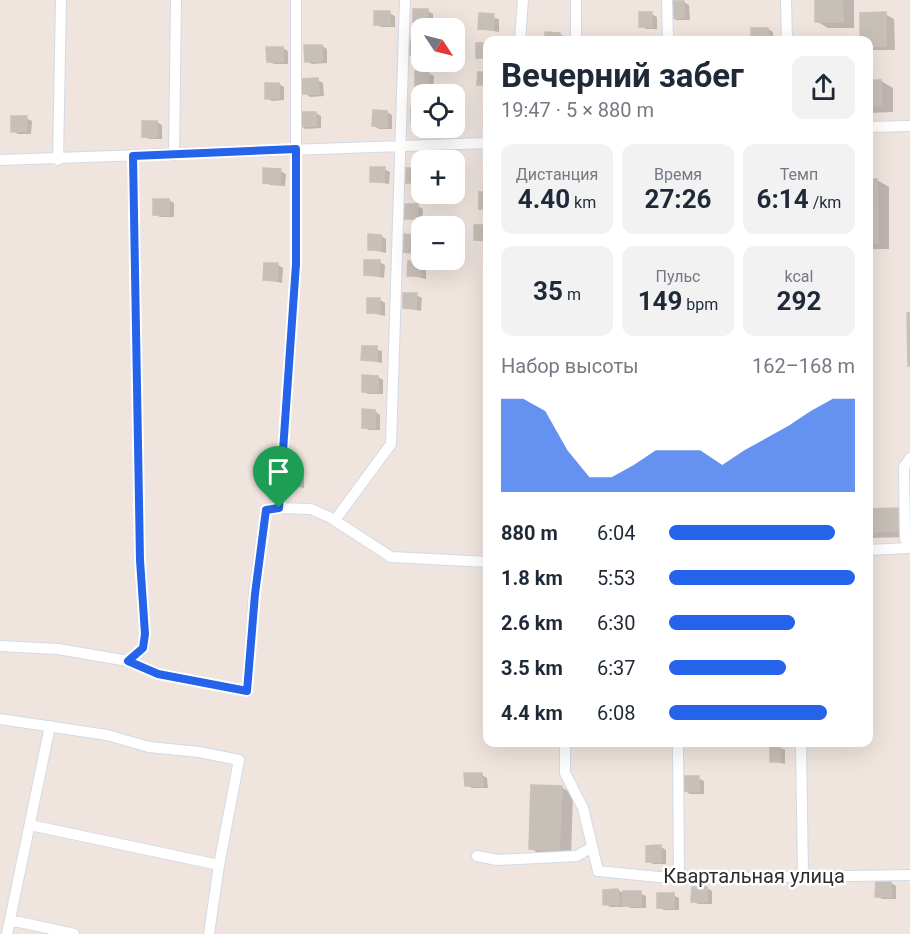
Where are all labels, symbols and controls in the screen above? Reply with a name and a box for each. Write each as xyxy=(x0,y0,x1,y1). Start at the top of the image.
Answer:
north arrow xyxy=(411,18,465,72)
map controls xyxy=(411,18,465,270)
text: Вечерний забег xyxy=(501,56,744,95)
button: share xyxy=(792,56,855,119)
button: locate xyxy=(411,84,465,138)
text: 19:47 · 5 × 880 m xyxy=(501,98,654,122)
button: + xyxy=(411,150,465,204)
text: Дистанция xyxy=(516,165,598,184)
text: Время xyxy=(654,165,702,184)
text: Темп xyxy=(780,165,818,184)
text: 4.40 xyxy=(518,184,570,214)
text: 27:26 xyxy=(645,184,712,214)
text: 6:14 xyxy=(757,184,809,214)
text: km xyxy=(570,193,596,212)
text: /km xyxy=(809,193,841,212)
button: − xyxy=(411,216,465,270)
text: Пульс xyxy=(656,267,700,286)
text: kcal xyxy=(785,267,813,286)
text: 35 xyxy=(533,276,563,306)
text: m xyxy=(563,285,581,304)
text: 149 xyxy=(638,286,682,316)
text: 292 xyxy=(777,286,821,316)
text: bpm xyxy=(682,295,718,314)
text: Набор высоты xyxy=(501,354,639,378)
text: 162–168 m xyxy=(752,354,855,378)
pin xyxy=(253,446,304,508)
icon: arrive xyxy=(262,455,295,488)
text: 880 m xyxy=(501,521,558,545)
text: 6:04 xyxy=(597,521,636,545)
text: 1.8 km xyxy=(501,566,563,590)
text: 5:53 xyxy=(597,566,636,590)
text: 2.6 km xyxy=(501,611,563,635)
text: 6:30 xyxy=(597,611,636,635)
text: 3.5 km xyxy=(501,656,563,680)
text: 6:37 xyxy=(597,656,636,680)
text: 4.4 km xyxy=(501,701,563,725)
text: 6:08 xyxy=(597,701,636,725)
street label: Квартальная улица xyxy=(663,864,845,888)

